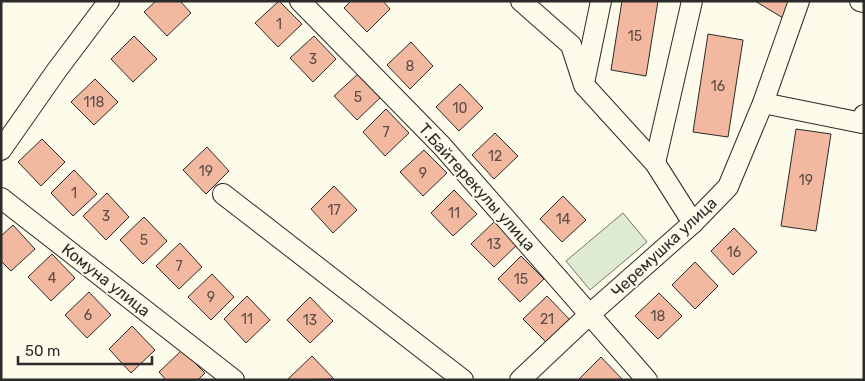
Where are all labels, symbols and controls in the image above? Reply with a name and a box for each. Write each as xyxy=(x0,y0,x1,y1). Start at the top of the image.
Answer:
house number: 1 xyxy=(276,16,282,33)
house number: 15 xyxy=(628,28,642,45)
house number: 3 xyxy=(309,51,317,68)
house number: 8 xyxy=(406,58,415,75)
house number: 16 xyxy=(711,78,725,95)
house number: 5 xyxy=(354,89,362,106)
house number: 118 xyxy=(84,94,105,111)
house number: 10 xyxy=(453,100,468,117)
street label: Т.Байтерекулы улица xyxy=(415,119,539,255)
house number: 7 xyxy=(382,124,390,141)
house number: 12 xyxy=(488,148,502,165)
house number: 19 xyxy=(199,163,213,180)
house number: 9 xyxy=(419,165,427,182)
house number: 19 xyxy=(799,172,813,189)
house number: 1 xyxy=(71,185,77,202)
street label: Черемушка улица xyxy=(607,193,721,301)
house number: 17 xyxy=(327,202,341,219)
house number: 11 xyxy=(448,205,460,222)
house number: 3 xyxy=(102,208,110,225)
house number: 14 xyxy=(556,211,571,228)
house number: 5 xyxy=(140,232,148,249)
house number: 13 xyxy=(487,236,501,253)
street label: Комуна улица xyxy=(58,240,154,320)
house number: 16 xyxy=(727,244,741,261)
house number: 7 xyxy=(175,258,183,275)
house number: 4 xyxy=(48,270,57,287)
house number: 15 xyxy=(514,271,528,288)
house number: 9 xyxy=(207,289,215,306)
house number: 6 xyxy=(84,307,92,324)
house number: 18 xyxy=(651,308,666,325)
house number: 11 xyxy=(241,311,253,328)
house number: 21 xyxy=(540,311,554,328)
house number: 13 xyxy=(303,312,317,329)
scale bar xyxy=(18,334,151,366)
text: 50 m xyxy=(25,342,60,360)

